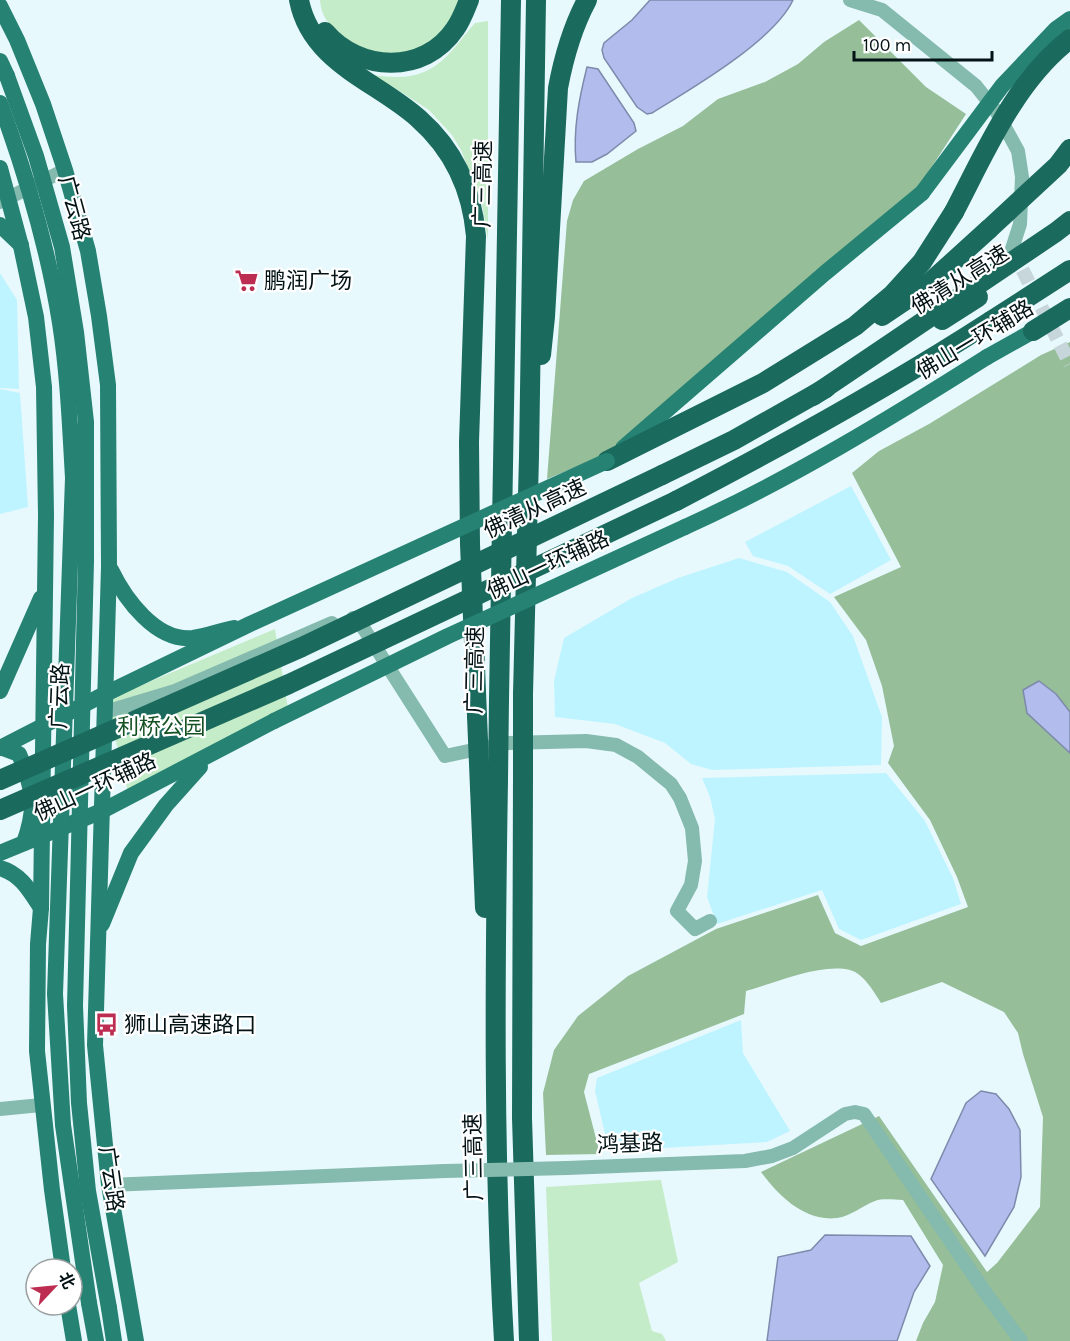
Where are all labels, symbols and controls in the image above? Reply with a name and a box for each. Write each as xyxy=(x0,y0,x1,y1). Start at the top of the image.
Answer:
scale bar xyxy=(854,24,992,62)
text: 100 m xyxy=(863,34,911,56)
street label: 广三高速 xyxy=(469,140,497,228)
street label: 广云路 xyxy=(53,173,95,243)
street label: 佛清从高速 xyxy=(906,240,1014,320)
supermarket icon: 鹏润广场 xyxy=(233,268,259,294)
place label: 鹏润广场 xyxy=(264,268,352,294)
street label: 佛山一环辅路 xyxy=(912,295,1038,385)
street label: 佛清从高速 xyxy=(480,474,590,544)
street label: 佛山一环辅路 xyxy=(483,525,613,605)
street label: 广三高速 xyxy=(461,626,489,714)
street label: 广云路 xyxy=(46,663,74,729)
park label: 利桥公园 xyxy=(117,714,205,740)
street label: 佛山一环辅路 xyxy=(30,747,160,827)
bus stop icon: 狮山高速路口 xyxy=(93,1012,119,1038)
place label: 狮山高速路口 xyxy=(124,1012,256,1038)
street label: 广三高速 xyxy=(460,1113,488,1201)
street label: 鸿基路 xyxy=(597,1130,663,1158)
street label: 广云路 xyxy=(94,1145,128,1213)
north arrow xyxy=(24,1257,84,1317)
text: 北 xyxy=(55,1269,79,1292)

